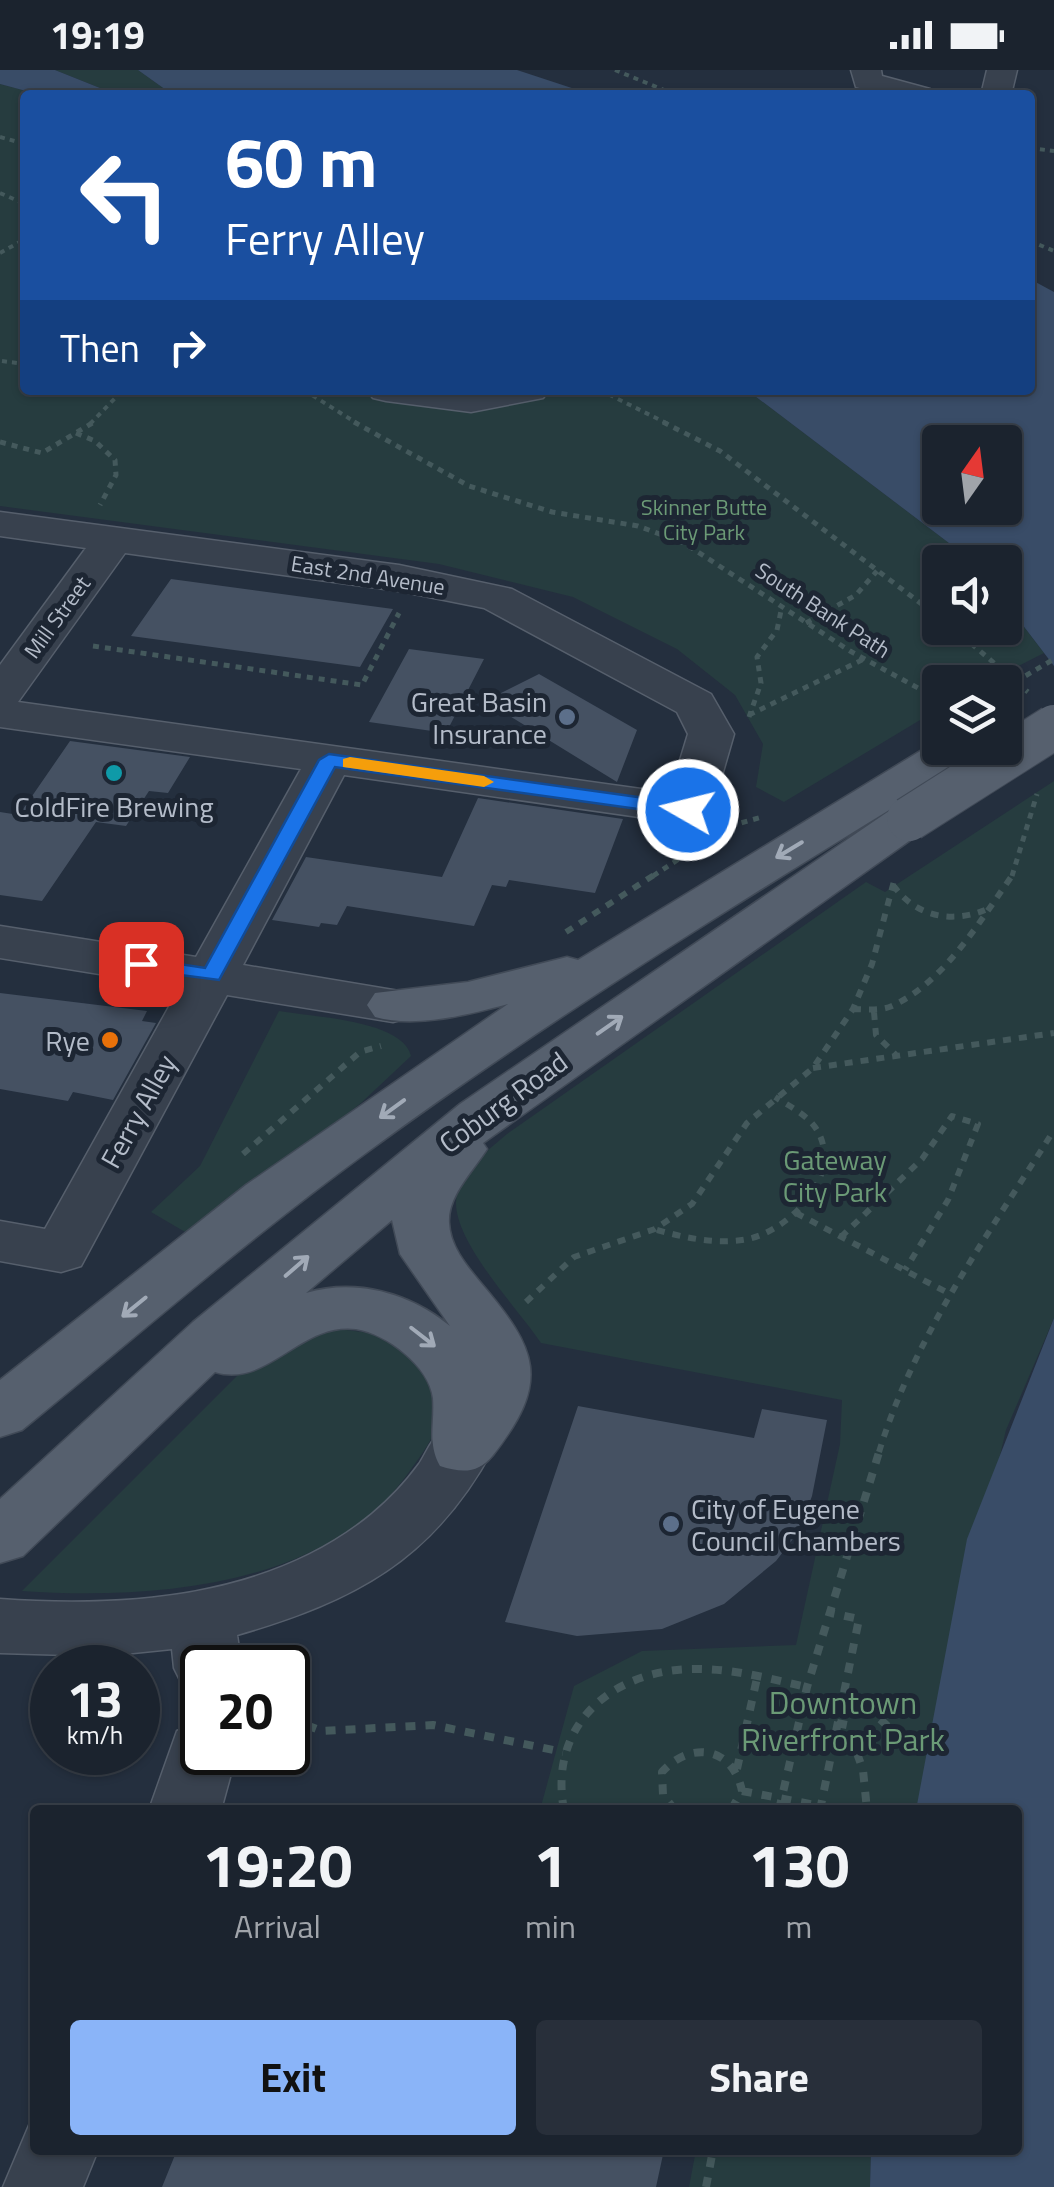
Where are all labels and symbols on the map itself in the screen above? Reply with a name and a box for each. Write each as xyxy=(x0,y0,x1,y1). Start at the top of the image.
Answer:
north arrow xyxy=(922,425,1022,525)
park label: Skinner Butte City Park xyxy=(641,490,767,549)
street label: East 2nd Avenue xyxy=(289,546,447,604)
street label: South Bank Path xyxy=(749,554,897,666)
street label: Mill Street xyxy=(15,568,99,665)
place label: Great Basin Insurance xyxy=(411,680,547,755)
marker: Great Basin Insurance xyxy=(556,706,578,728)
position arrow xyxy=(636,758,740,862)
marker: ColdFire Brewing xyxy=(103,762,125,784)
place label: ColdFire Brewing xyxy=(14,785,214,828)
one-way arrow xyxy=(776,840,804,861)
pin xyxy=(99,922,184,1007)
one-way arrow xyxy=(595,1015,623,1036)
place label: Rye xyxy=(45,1019,90,1062)
marker: Rye xyxy=(99,1029,121,1051)
street label: Coburg Road xyxy=(430,1041,576,1163)
street label: Ferry Alley xyxy=(89,1046,187,1176)
one-way arrow xyxy=(378,1098,406,1119)
park label: Gateway City Park xyxy=(783,1138,887,1213)
one-way arrow xyxy=(284,1254,309,1277)
one-way arrow xyxy=(121,1296,148,1317)
one-way arrow xyxy=(409,1326,435,1348)
place label: City of Eugene Council Chambers xyxy=(691,1487,901,1562)
marker: City of Eugene Council Chambers xyxy=(660,1513,682,1535)
speed limit sign: 20 xyxy=(180,1645,310,1775)
park label: Downtown Riverfront Park xyxy=(741,1678,945,1763)

